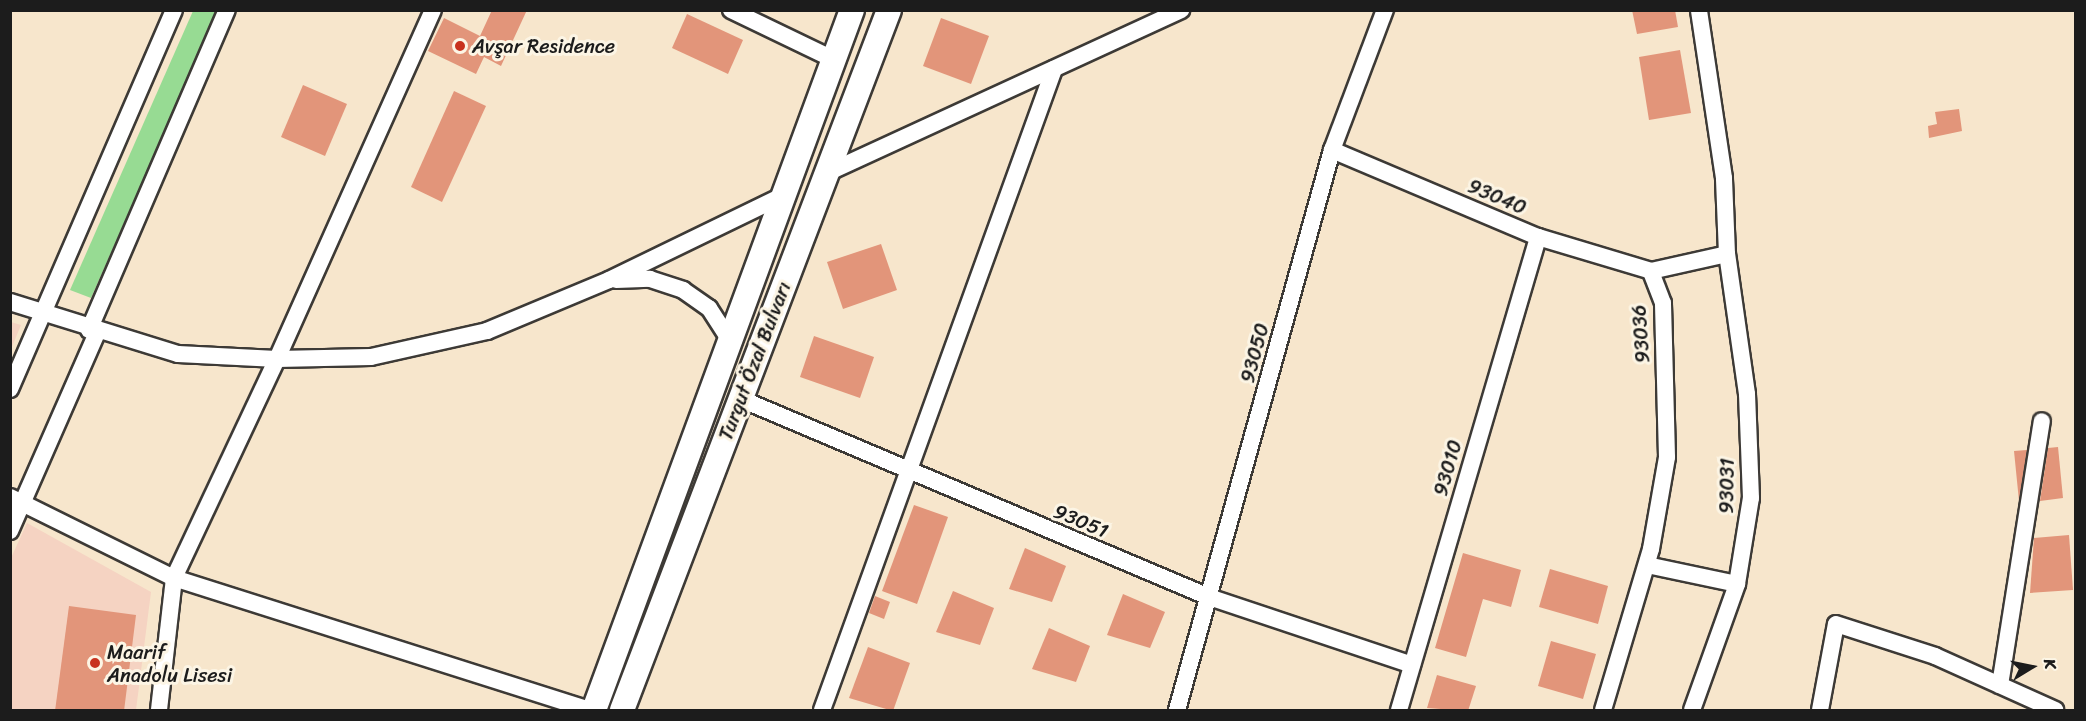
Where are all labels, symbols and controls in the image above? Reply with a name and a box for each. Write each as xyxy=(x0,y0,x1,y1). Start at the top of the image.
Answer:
place label: Avşar Residence xyxy=(472,34,615,58)
marker: Avşar Residence xyxy=(453,39,467,53)
street label: 93040 xyxy=(1464,174,1530,220)
street label: Turgut Özal Bulvarı xyxy=(714,278,796,444)
street label: 93036 xyxy=(1627,304,1655,364)
street label: 93050 xyxy=(1236,321,1274,385)
street label: 93010 xyxy=(1429,437,1467,499)
street label: 93031 xyxy=(1715,458,1739,514)
street label: 93051 xyxy=(1050,499,1112,543)
north arrow xyxy=(2002,637,2062,697)
place label: Maarif Anadolu Lisesi xyxy=(107,640,232,687)
marker: Maarif Anadolu Lisesi xyxy=(88,656,102,670)
text: K xyxy=(2035,656,2065,671)

